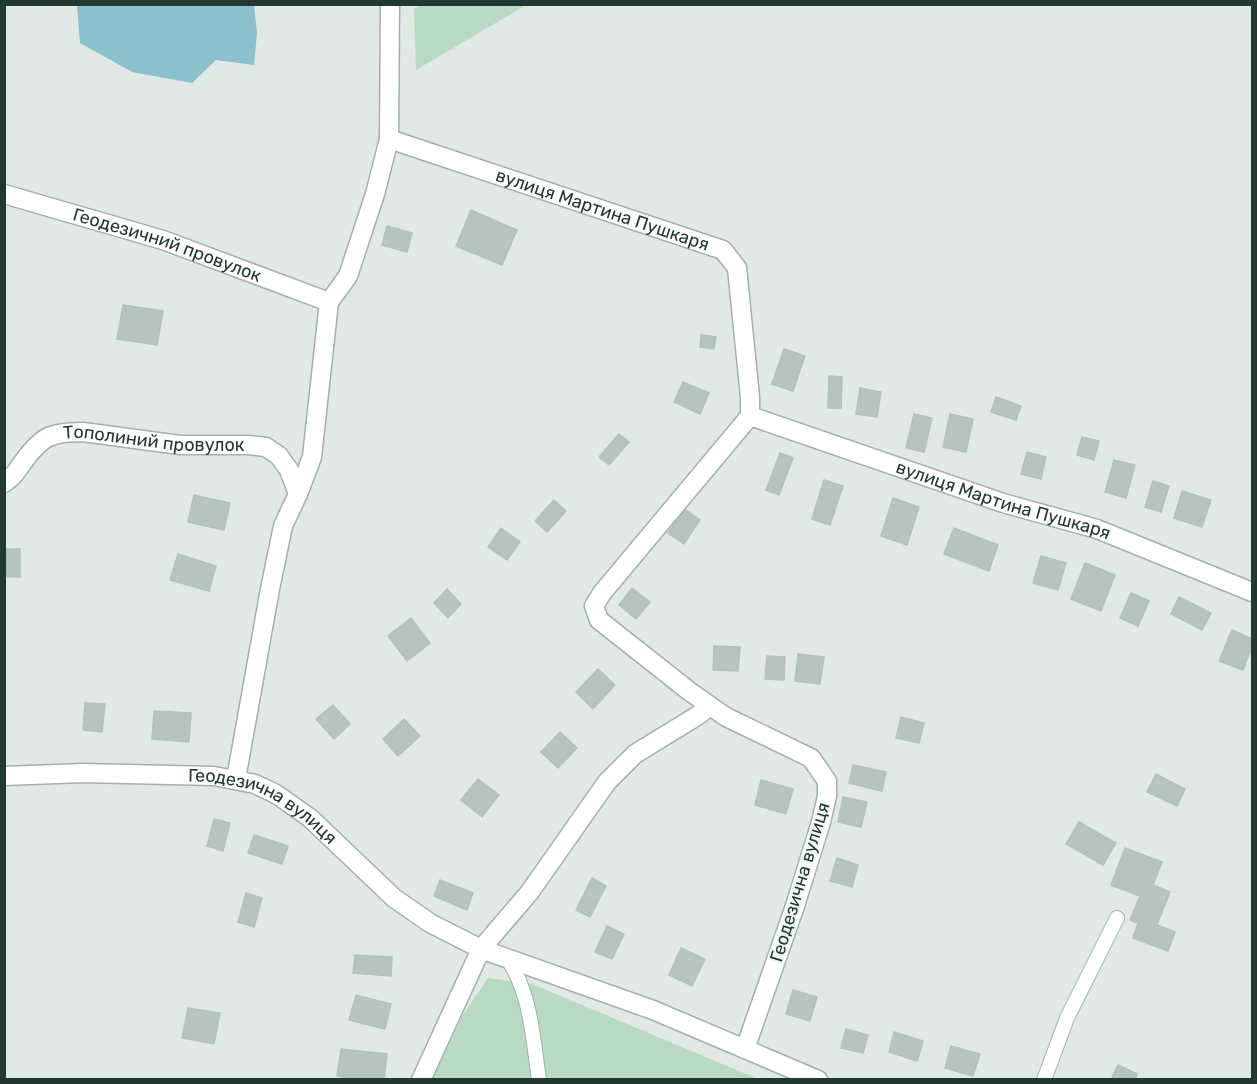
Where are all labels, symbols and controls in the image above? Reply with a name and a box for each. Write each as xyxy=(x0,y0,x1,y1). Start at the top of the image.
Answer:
street label: вулиця Мартина Пушкаря xyxy=(493,164,712,256)
street label: Геодезичний провулок xyxy=(70,204,265,287)
street label: Тополиний провулок xyxy=(62,421,245,456)
street label: вулиця Мартина Пушкаря xyxy=(893,456,1114,544)
street label: Геодезична вулиця xyxy=(188,764,342,849)
street label: Геодезична вулиця xyxy=(765,800,835,964)

